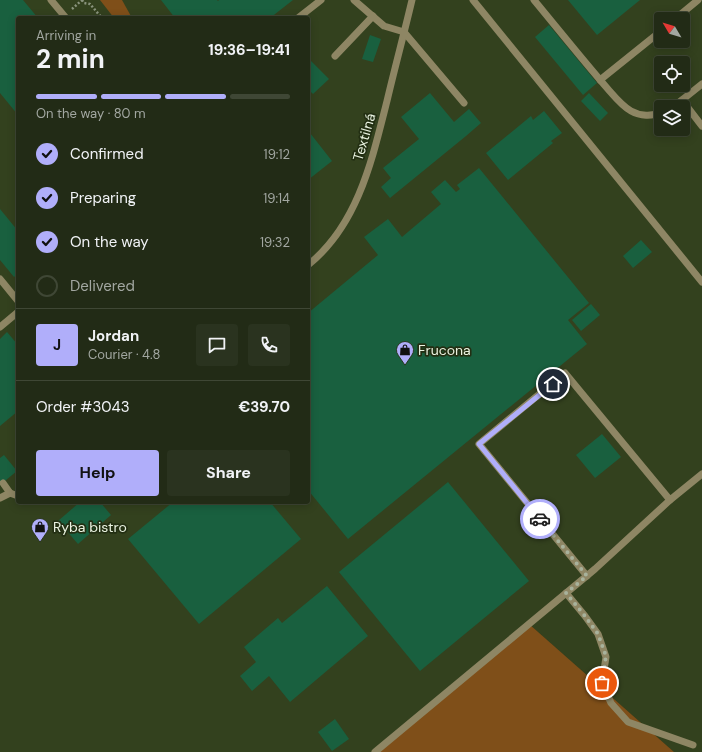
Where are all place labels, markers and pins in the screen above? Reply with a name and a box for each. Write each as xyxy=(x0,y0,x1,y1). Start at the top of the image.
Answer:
shop icon: Frucona xyxy=(395,340,415,365)
place label: Frucona xyxy=(418,341,471,359)
pin xyxy=(536,367,570,401)
shop icon: Ryba bistro xyxy=(30,517,50,542)
place label: Ryba bistro xyxy=(53,518,127,536)
pin xyxy=(585,666,619,700)

